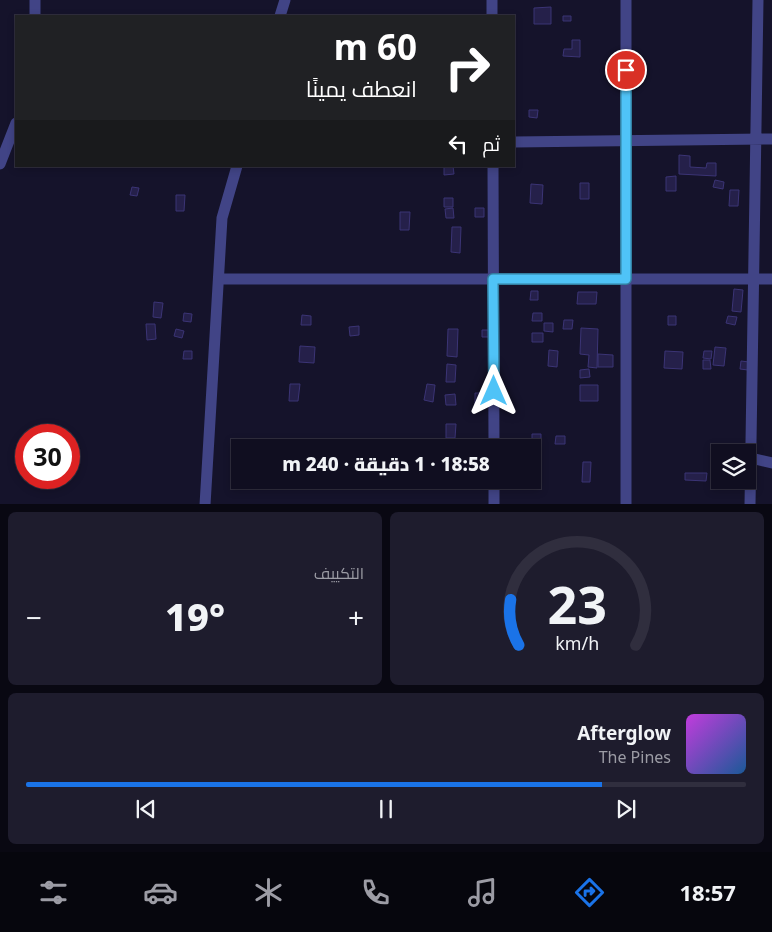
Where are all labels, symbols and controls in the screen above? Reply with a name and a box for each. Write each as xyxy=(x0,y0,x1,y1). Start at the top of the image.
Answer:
text: 60 m xyxy=(334,23,417,70)
icon: right xyxy=(435,35,500,100)
pin xyxy=(605,49,647,91)
icon: arrive xyxy=(612,56,640,84)
text: انعطف يمينًا xyxy=(306,73,417,103)
icon: left xyxy=(444,130,472,158)
text: ثم xyxy=(482,131,500,157)
position arrow xyxy=(467,364,519,416)
speed limit sign: 30 xyxy=(15,424,80,489)
map controls xyxy=(711,444,756,489)
button: layers xyxy=(711,444,756,489)
text: 18:58 · 1 دقيقة · 240 m xyxy=(282,451,490,477)
text: التكييف xyxy=(314,562,364,584)
text: 23 xyxy=(547,568,607,639)
text: 19° xyxy=(165,590,225,642)
text: − xyxy=(26,598,42,636)
text: + xyxy=(348,598,364,636)
text: km/h xyxy=(555,631,599,655)
text: Afterglow xyxy=(577,720,671,746)
text: The Pines xyxy=(599,746,671,768)
icon: previous xyxy=(132,795,160,823)
icon: pause xyxy=(372,795,400,823)
icon: next xyxy=(612,795,640,823)
icon: filters xyxy=(36,875,71,910)
icon: car xyxy=(143,875,178,910)
icon: climate xyxy=(251,875,286,910)
icon: phone xyxy=(358,875,393,910)
icon: music xyxy=(465,875,500,910)
icon: directions xyxy=(572,875,607,910)
text: 18:57 xyxy=(679,877,736,907)

